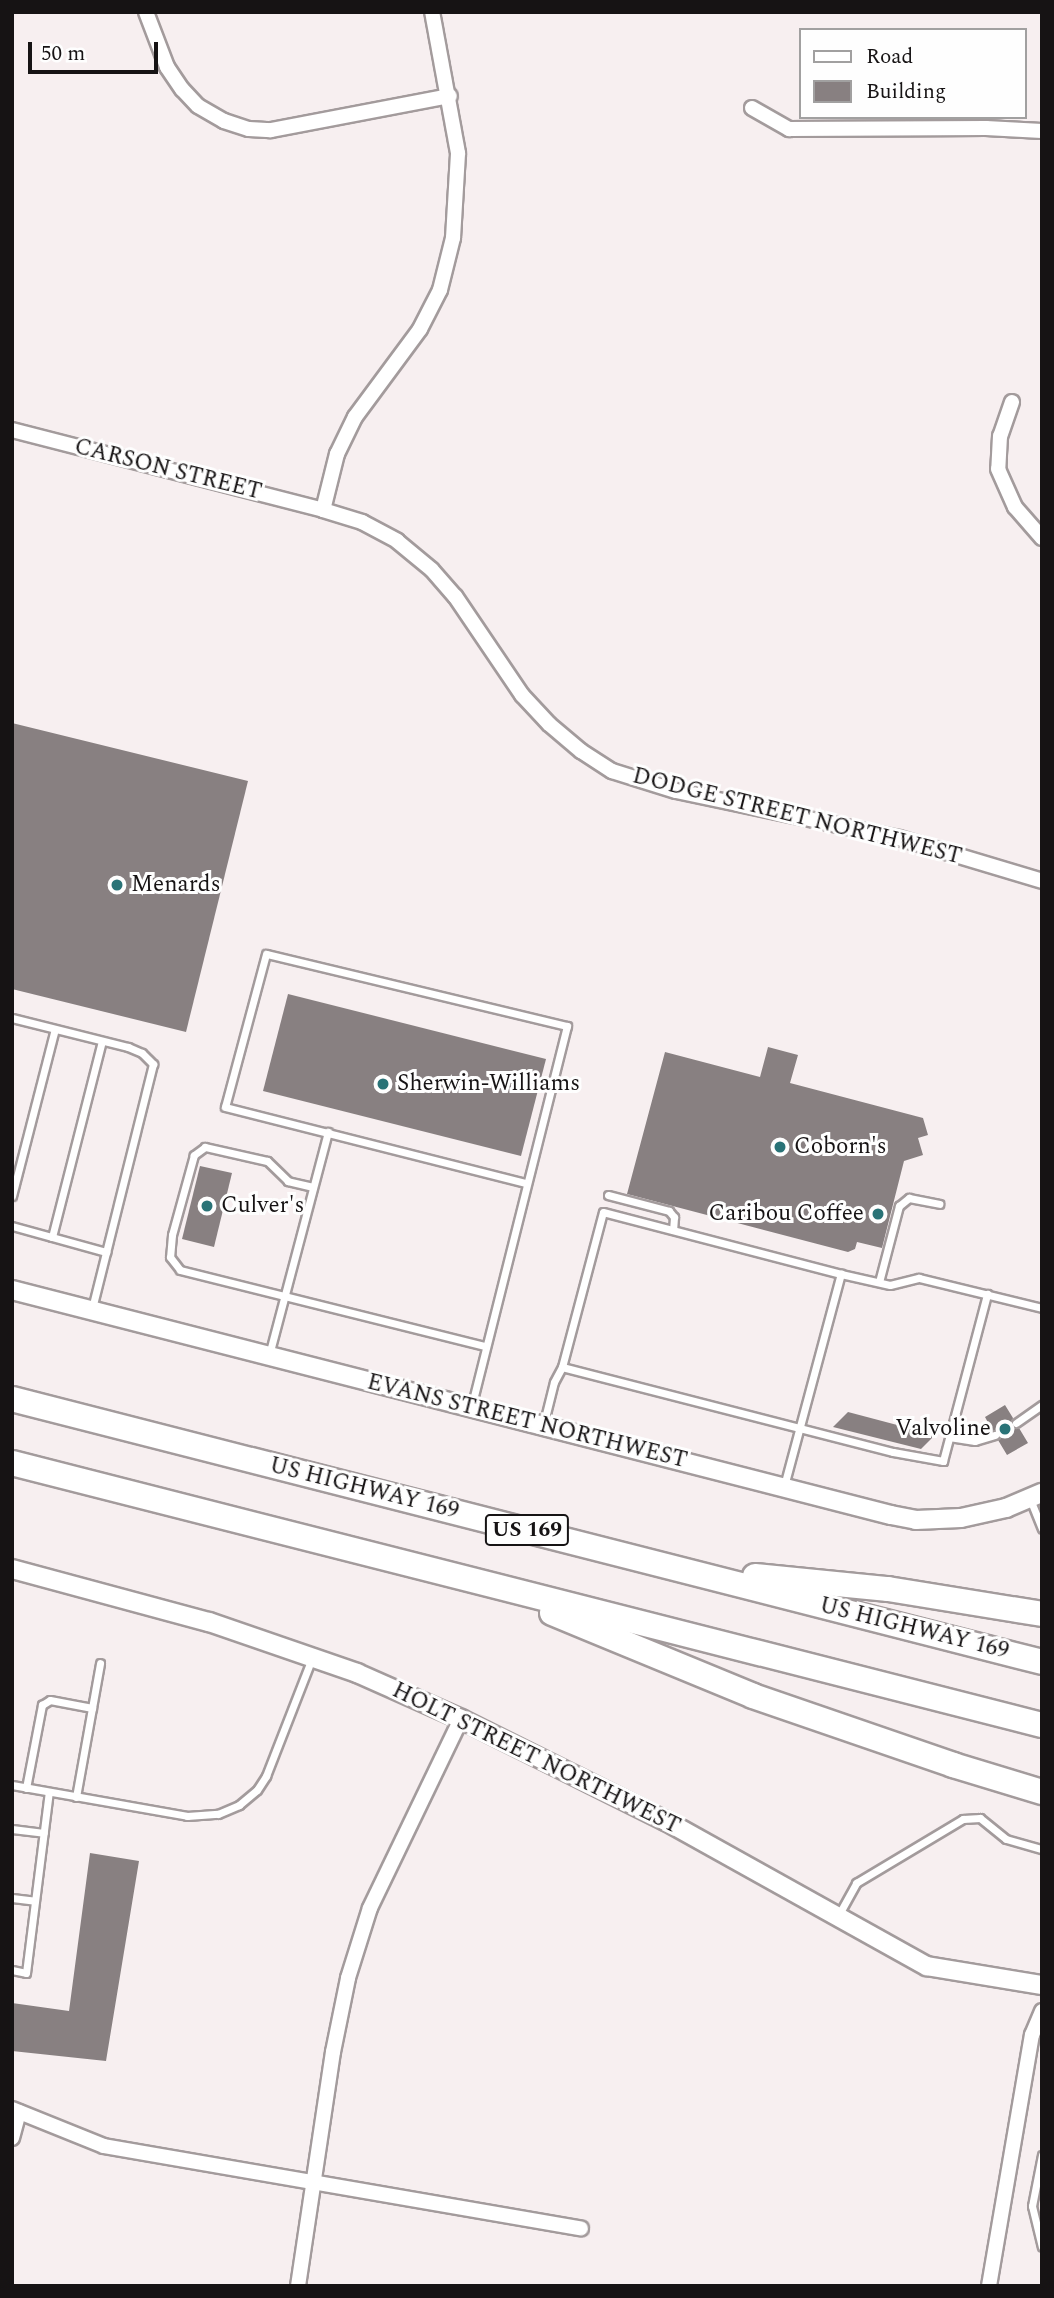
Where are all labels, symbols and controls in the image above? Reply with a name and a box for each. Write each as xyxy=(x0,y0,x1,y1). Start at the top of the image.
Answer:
scale bar xyxy=(32,28,161,72)
legend xyxy=(799,28,1026,119)
text: 50 m xyxy=(41,38,85,70)
text: Road xyxy=(866,41,913,73)
text: Building xyxy=(866,76,946,108)
street label: CARSON STREET xyxy=(72,433,264,507)
street label: DODGE STREET NORTHWEST xyxy=(629,763,965,871)
place label: Menards xyxy=(131,871,221,899)
marker: Menards xyxy=(109,877,125,893)
place label: Sherwin-Williams xyxy=(397,1070,580,1098)
marker: Sherwin-Williams xyxy=(375,1076,391,1092)
place label: Coborn's xyxy=(794,1133,887,1161)
marker: Coborn's xyxy=(772,1139,788,1155)
place label: Culver's xyxy=(221,1192,304,1220)
marker: Culver's xyxy=(199,1198,215,1214)
place label: Caribou Coffee xyxy=(709,1200,864,1228)
marker: Caribou Coffee xyxy=(870,1206,886,1222)
street label: EVANS STREET NORTHWEST xyxy=(364,1369,690,1475)
place label: Valvoline xyxy=(895,1415,991,1443)
marker: Valvoline xyxy=(997,1421,1013,1437)
street label: US HIGHWAY 169 xyxy=(266,1452,462,1526)
road number: US 169 xyxy=(483,1512,571,1548)
street label: US HIGHWAY 169 xyxy=(816,1592,1012,1666)
street label: HOLT STREET NORTHWEST xyxy=(387,1677,685,1841)

